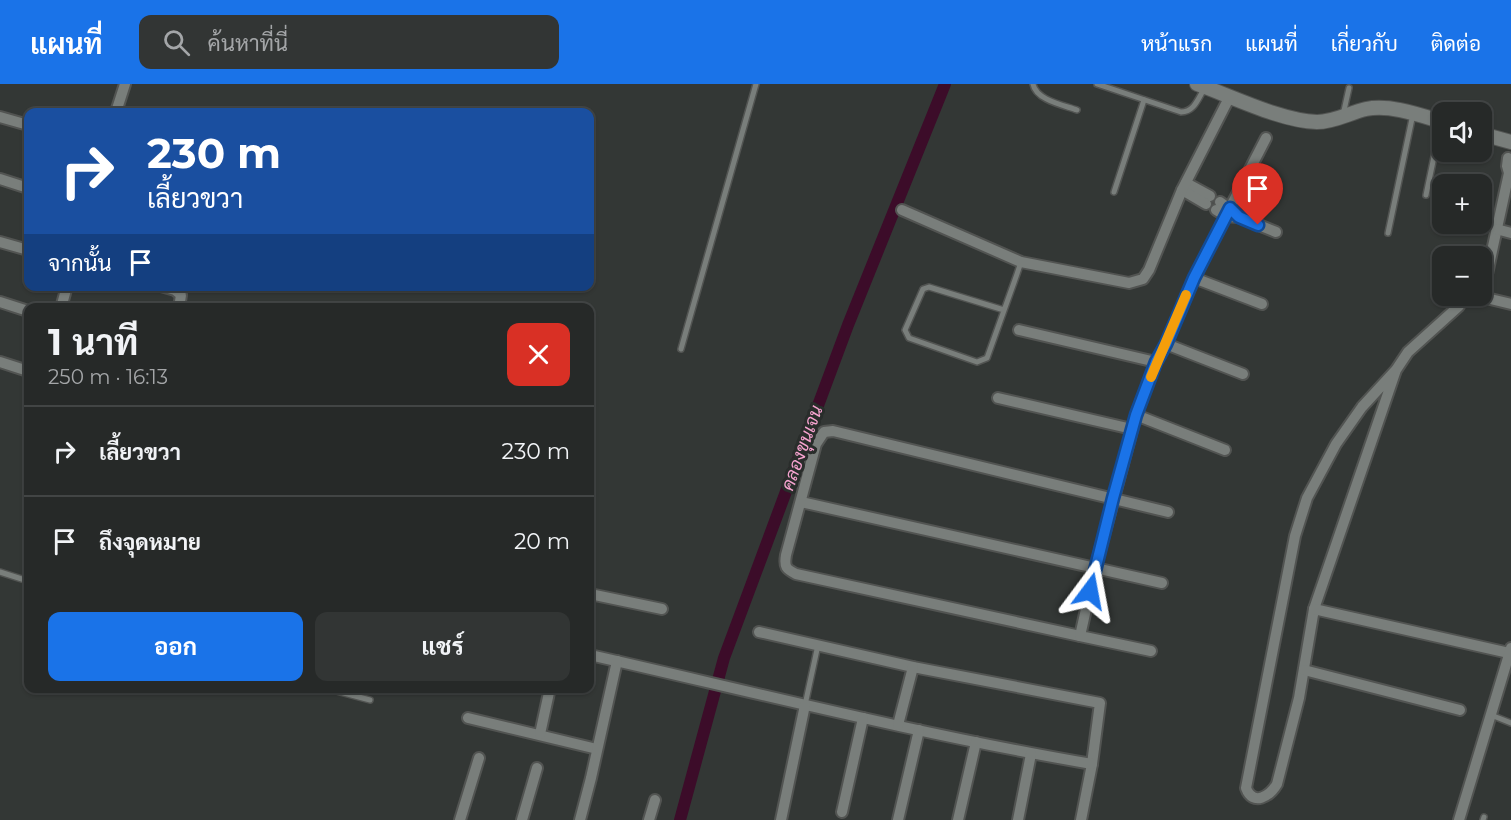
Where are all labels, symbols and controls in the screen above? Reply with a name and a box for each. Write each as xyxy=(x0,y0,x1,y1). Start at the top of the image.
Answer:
search box xyxy=(139,15,559,69)
icon: search xyxy=(160,26,193,59)
text: แผนที่ xyxy=(30,27,103,61)
text: ค้นหาที่นี่ xyxy=(208,30,288,57)
text: หน้าแรก xyxy=(1141,31,1212,56)
text: แผนที่ xyxy=(1245,31,1298,56)
text: เกี่ยวกับ xyxy=(1331,31,1398,56)
text: ติดต่อ xyxy=(1431,31,1481,56)
map controls xyxy=(1432,102,1492,306)
button: sound xyxy=(1432,102,1492,162)
text: 230 m xyxy=(147,127,281,179)
icon: right xyxy=(48,132,126,210)
pin xyxy=(1232,163,1283,225)
icon: arrive xyxy=(1241,172,1274,205)
button: + xyxy=(1432,174,1492,234)
text: เลี้ยวขวา xyxy=(147,182,243,215)
icon: arrive xyxy=(124,246,157,279)
button: − xyxy=(1432,246,1492,306)
text: จากนั้น xyxy=(48,250,112,277)
text: 1 นาที xyxy=(48,320,138,364)
button: close xyxy=(507,323,570,386)
text: 250 m · 16:13 xyxy=(48,365,168,389)
water label: คลองขุนเจน xyxy=(776,402,829,494)
icon: right xyxy=(48,435,81,468)
text: 230 m xyxy=(501,438,570,465)
text: เลี้ยวขวา xyxy=(99,439,181,466)
icon: arrive xyxy=(48,525,81,558)
text: 20 m xyxy=(514,528,570,555)
text: ถึงจุดหมาย xyxy=(99,529,201,556)
position arrow xyxy=(1058,559,1122,623)
button: ออก xyxy=(48,612,303,681)
button: แชร์ xyxy=(315,612,570,681)

